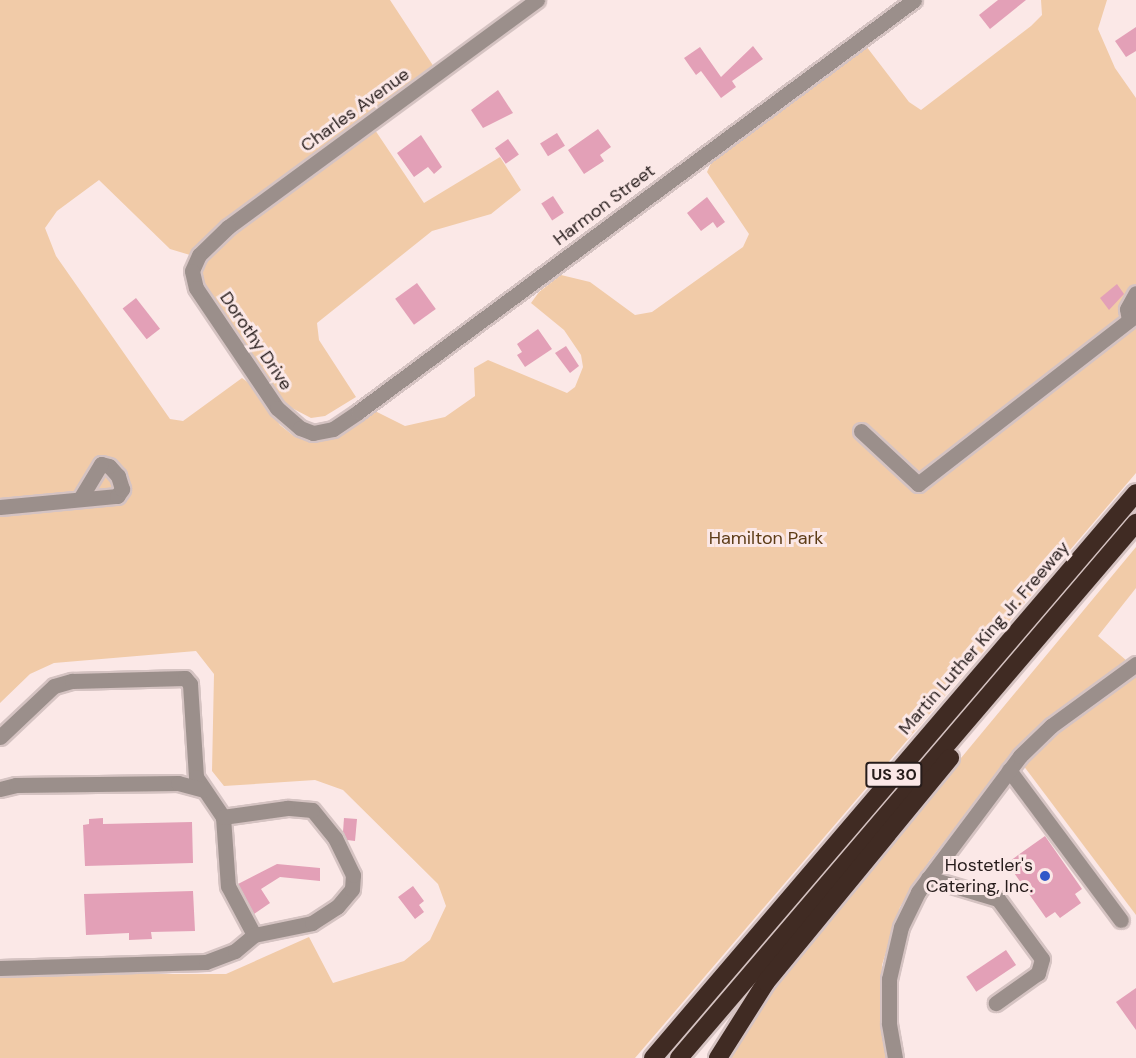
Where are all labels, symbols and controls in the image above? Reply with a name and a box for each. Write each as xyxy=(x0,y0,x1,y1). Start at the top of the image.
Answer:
street label: Charles Avenue xyxy=(296,63,414,157)
street label: Harmon Street xyxy=(549,160,659,250)
street label: Dorothy Drive xyxy=(215,288,297,394)
park label: Hamilton Park xyxy=(709,527,823,549)
street label: Martin Luther King Jr. Freeway xyxy=(894,537,1074,739)
road number: US 30 xyxy=(864,762,924,788)
place label: Hostetler's Catering, Inc. xyxy=(926,855,1033,898)
marker: Hostetler's Catering, Inc. xyxy=(1038,869,1052,883)

